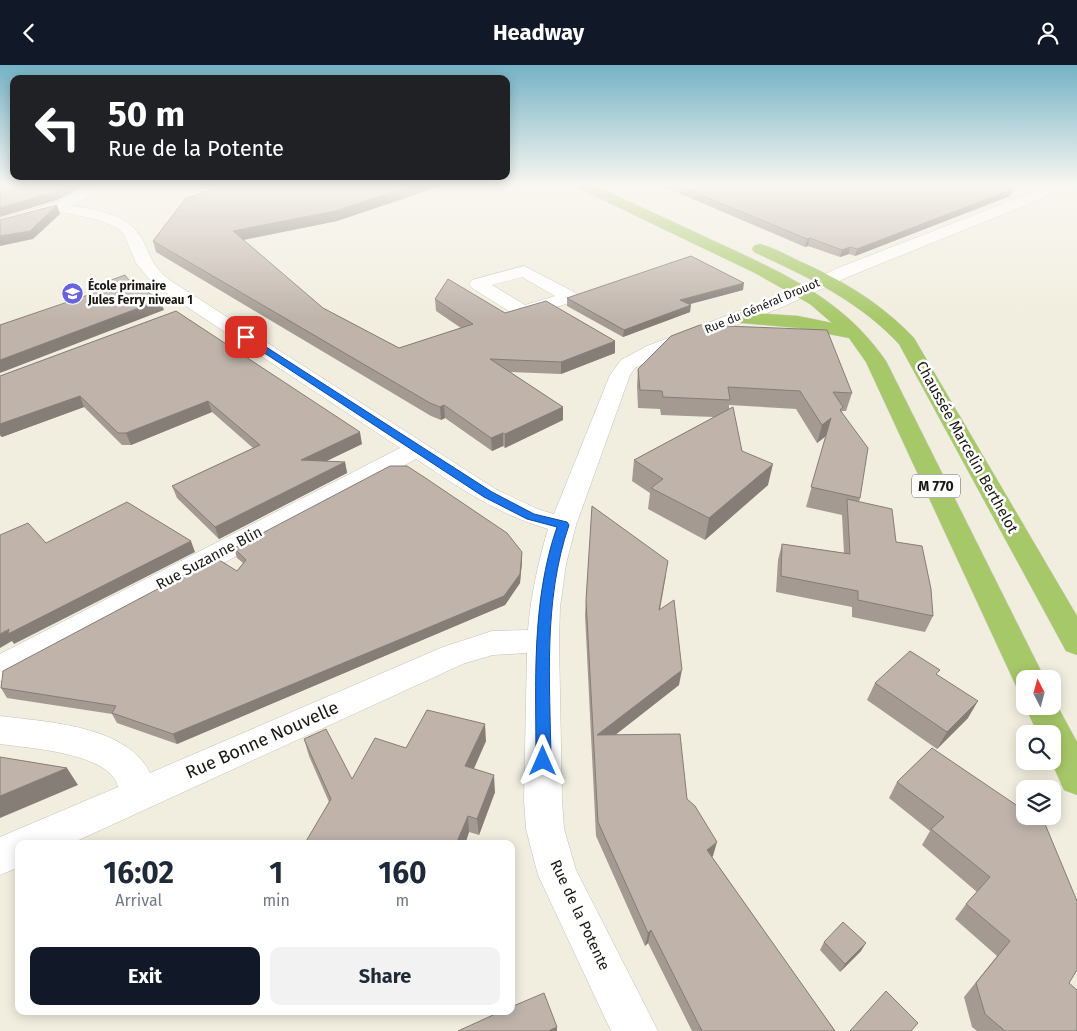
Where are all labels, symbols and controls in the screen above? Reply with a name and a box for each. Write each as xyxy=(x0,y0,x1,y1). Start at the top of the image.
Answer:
icon: back xyxy=(15,19,43,47)
text: Headway xyxy=(493,19,584,46)
icon: person xyxy=(1034,19,1062,47)
text: 50 m xyxy=(108,93,185,135)
icon: left xyxy=(25,95,90,160)
text: Rue de la Potente xyxy=(108,135,284,162)
street label: Rue du Général Drouot xyxy=(702,275,822,337)
place label: École primaire Jules Ferry niveau 1 xyxy=(87,277,193,307)
school or university icon: École primaire Jules Ferry niveau 1 xyxy=(60,281,84,305)
pin xyxy=(225,316,267,358)
icon: arrive xyxy=(232,323,260,351)
street label: Chaussée Marcelin Berthelot xyxy=(912,358,1022,537)
road number: M 770 xyxy=(912,475,960,497)
street label: Rue Suzanne Blin xyxy=(153,522,265,594)
north arrow xyxy=(1016,670,1061,715)
map controls xyxy=(1016,670,1061,825)
street label: Rue Bonne Nouvelle xyxy=(182,696,342,784)
button: search xyxy=(1016,725,1061,770)
position arrow xyxy=(516,734,568,786)
button: layers xyxy=(1016,780,1061,825)
text: 16:02 xyxy=(103,855,174,891)
text: 1 xyxy=(269,855,283,891)
text: 160 xyxy=(378,855,427,891)
street label: Rue de la Potente xyxy=(546,857,614,973)
text: Arrival xyxy=(115,891,162,910)
text: min xyxy=(262,891,290,910)
text: m xyxy=(396,891,409,910)
button: Exit xyxy=(30,947,260,1005)
button: Share xyxy=(270,947,500,1005)

